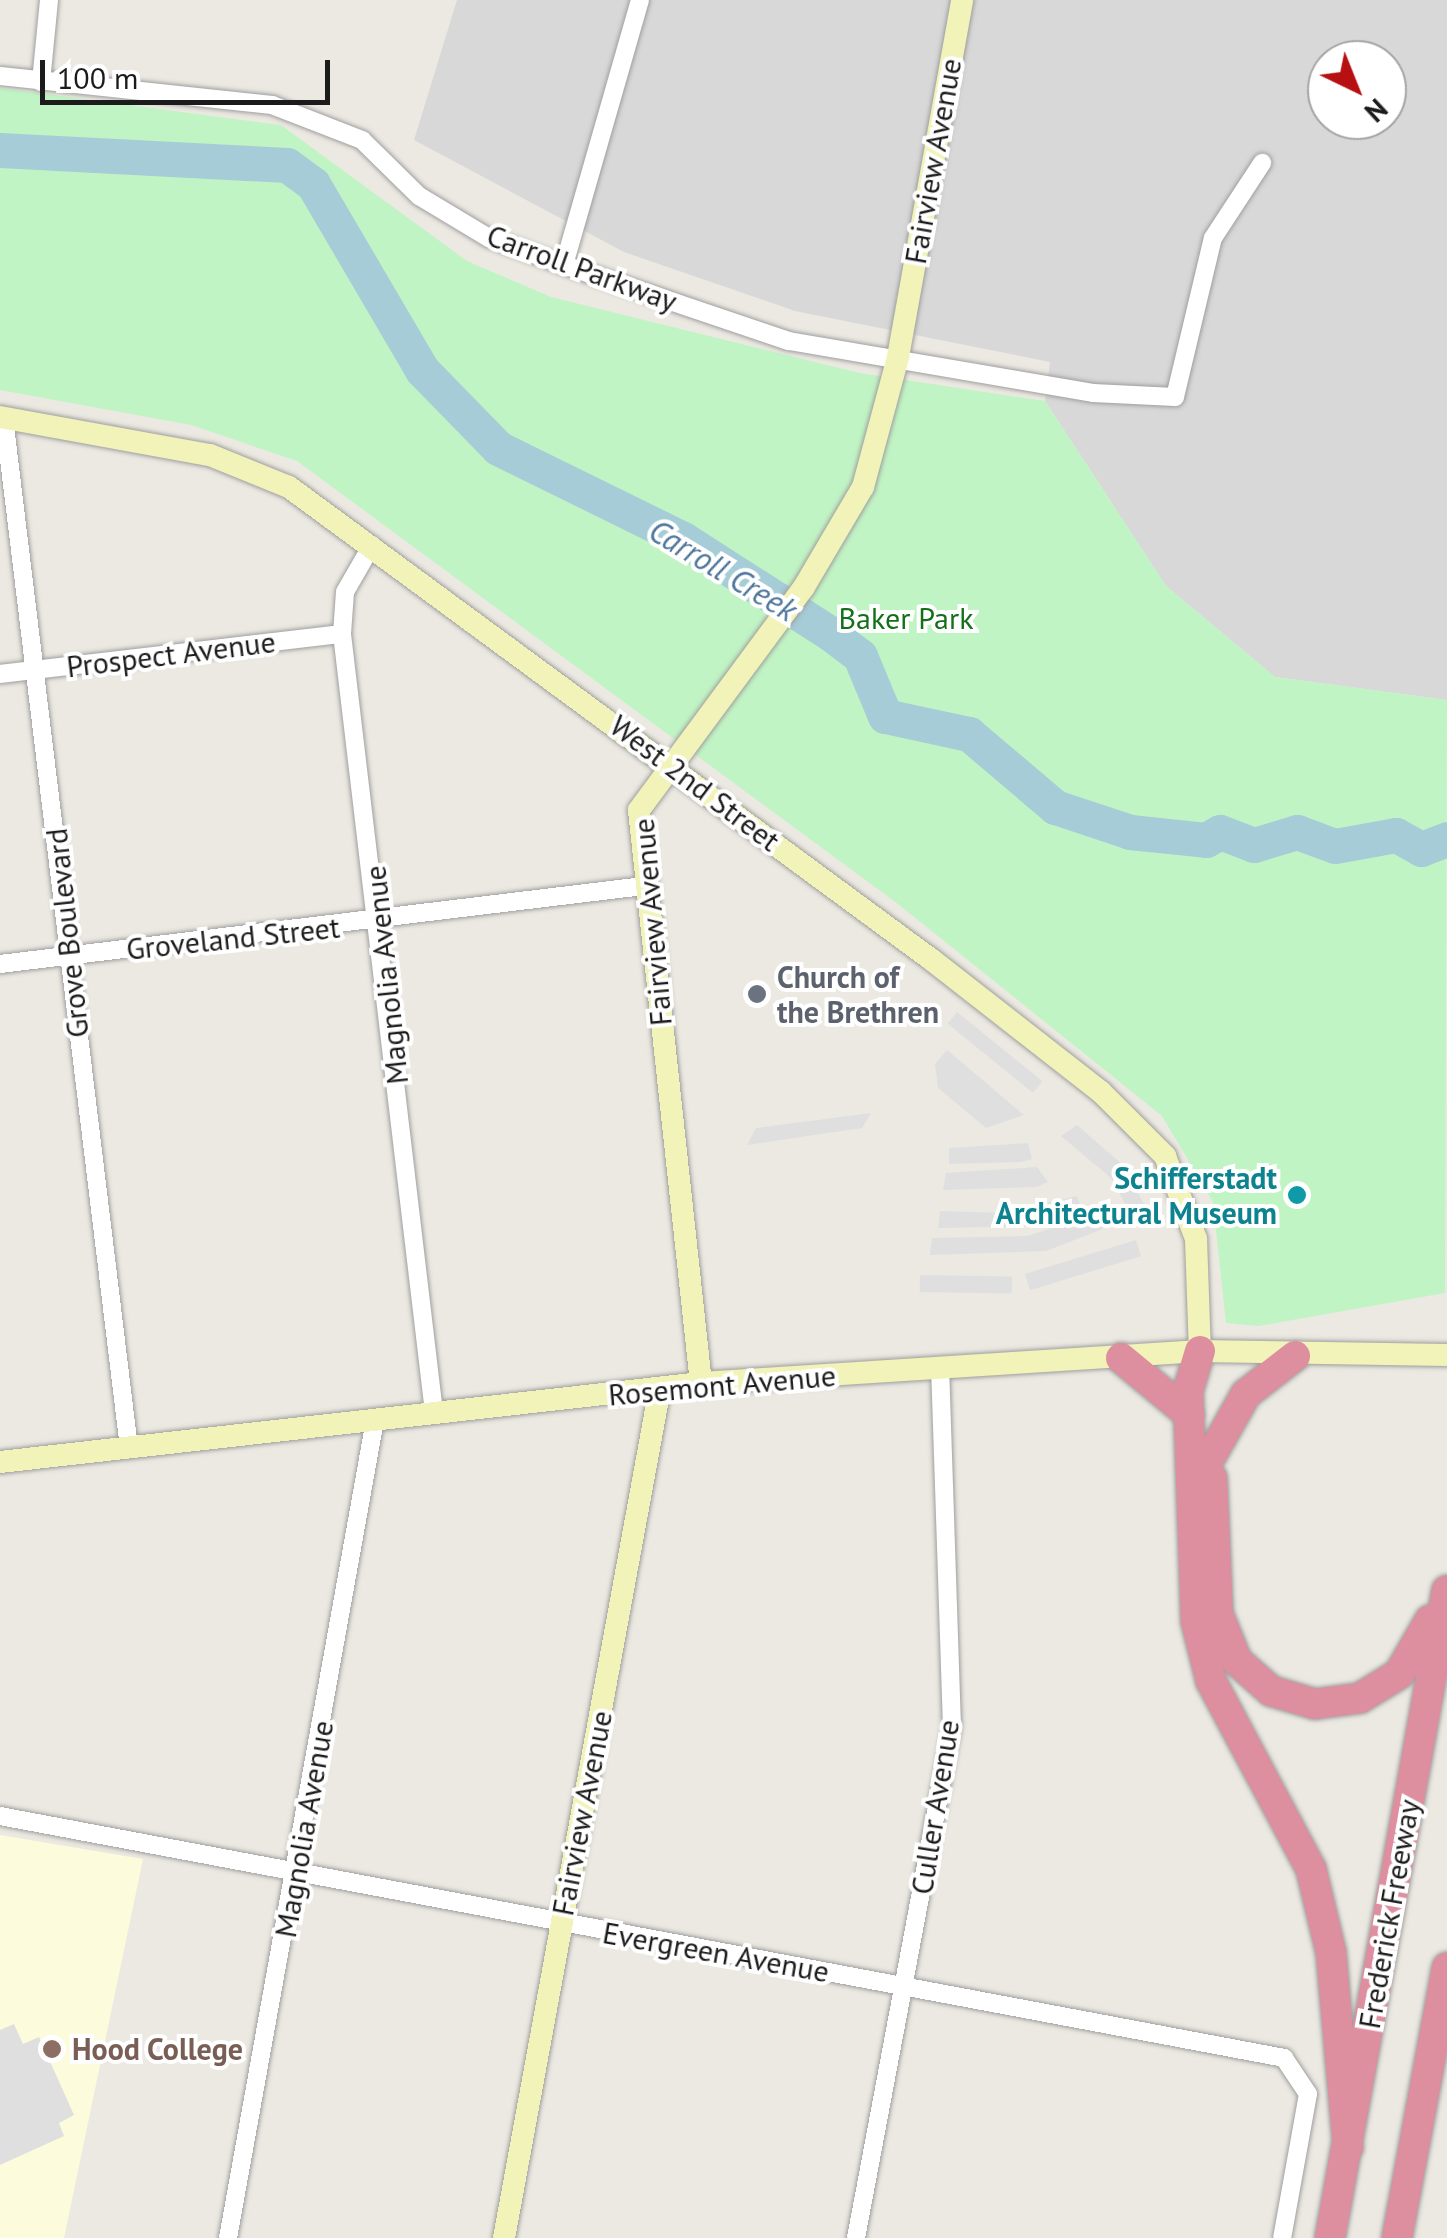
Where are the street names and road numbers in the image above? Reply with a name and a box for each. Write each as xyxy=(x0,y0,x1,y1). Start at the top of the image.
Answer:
street label: Fairview Avenue xyxy=(897,55,969,267)
street label: Carroll Parkway xyxy=(482,217,682,319)
street label: Prospect Avenue xyxy=(64,623,278,685)
street label: West 2nd Street xyxy=(603,707,787,859)
street label: Fairview Avenue xyxy=(625,816,679,1028)
street label: Grove Boulevard xyxy=(38,826,96,1040)
street label: Magnolia Avenue xyxy=(357,863,415,1087)
street label: Groveland Street xyxy=(124,909,342,967)
street label: Rosemont Avenue xyxy=(606,1357,838,1413)
street label: Fairview Avenue xyxy=(544,1707,620,1919)
street label: Magnolia Avenue xyxy=(267,1717,341,1941)
street label: Culler Avenue xyxy=(903,1717,967,1897)
street label: Frederick Freeway xyxy=(1351,1796,1427,2032)
street label: Evergreen Avenue xyxy=(600,1914,832,1990)

